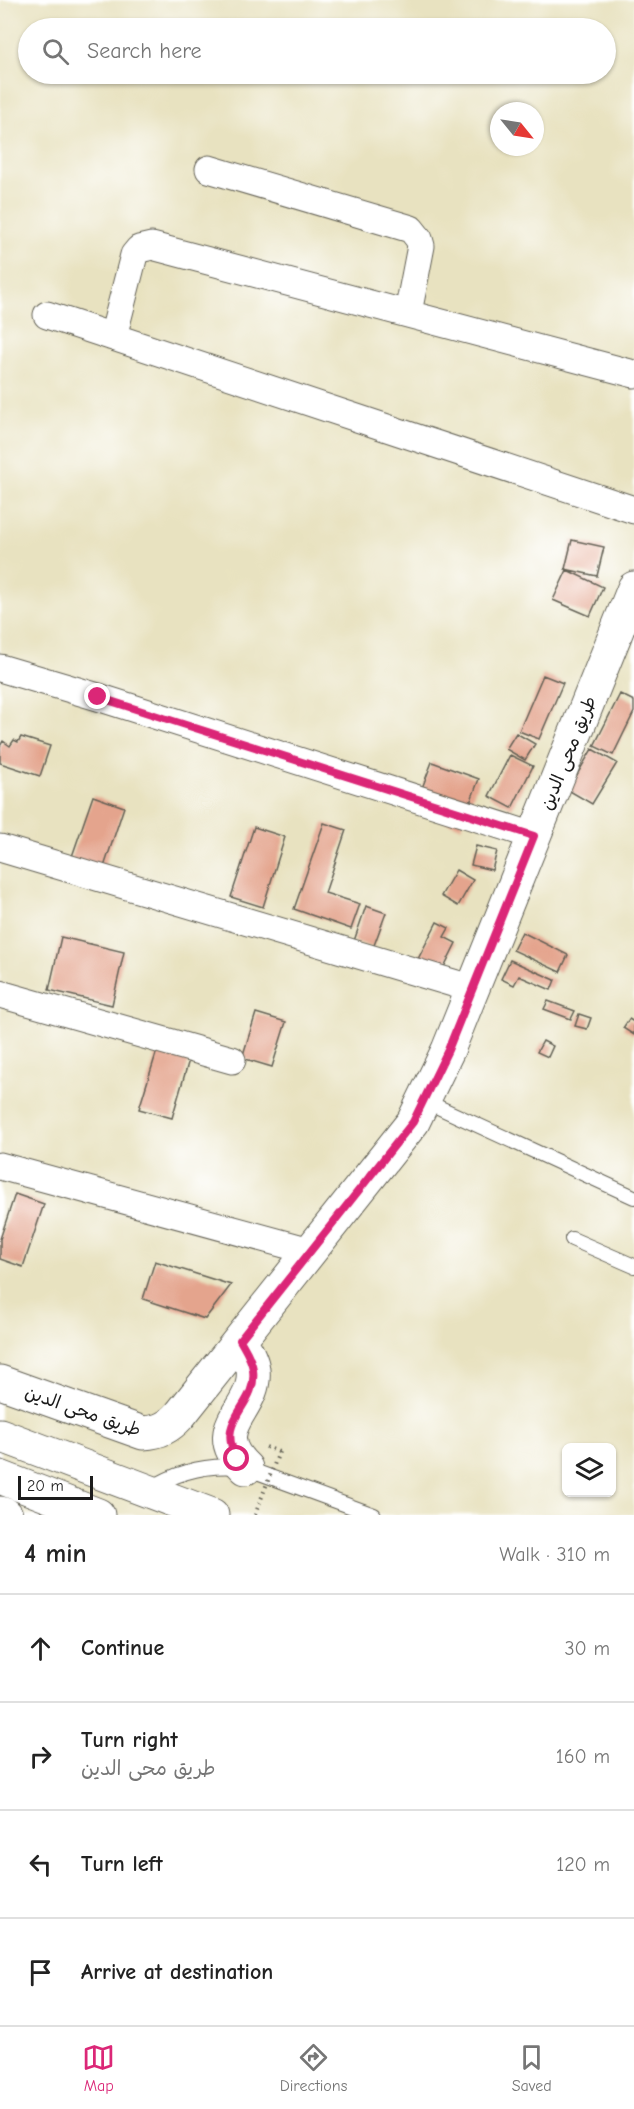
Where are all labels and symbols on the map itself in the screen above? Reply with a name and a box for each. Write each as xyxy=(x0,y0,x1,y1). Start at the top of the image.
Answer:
north arrow xyxy=(490,102,544,156)
route end xyxy=(84,683,110,709)
street label: طريق محى الدين xyxy=(536,693,601,813)
street label: طريق محى الدين xyxy=(22,1382,143,1441)
route start xyxy=(223,1445,249,1471)
scale bar xyxy=(18,1473,93,1500)

